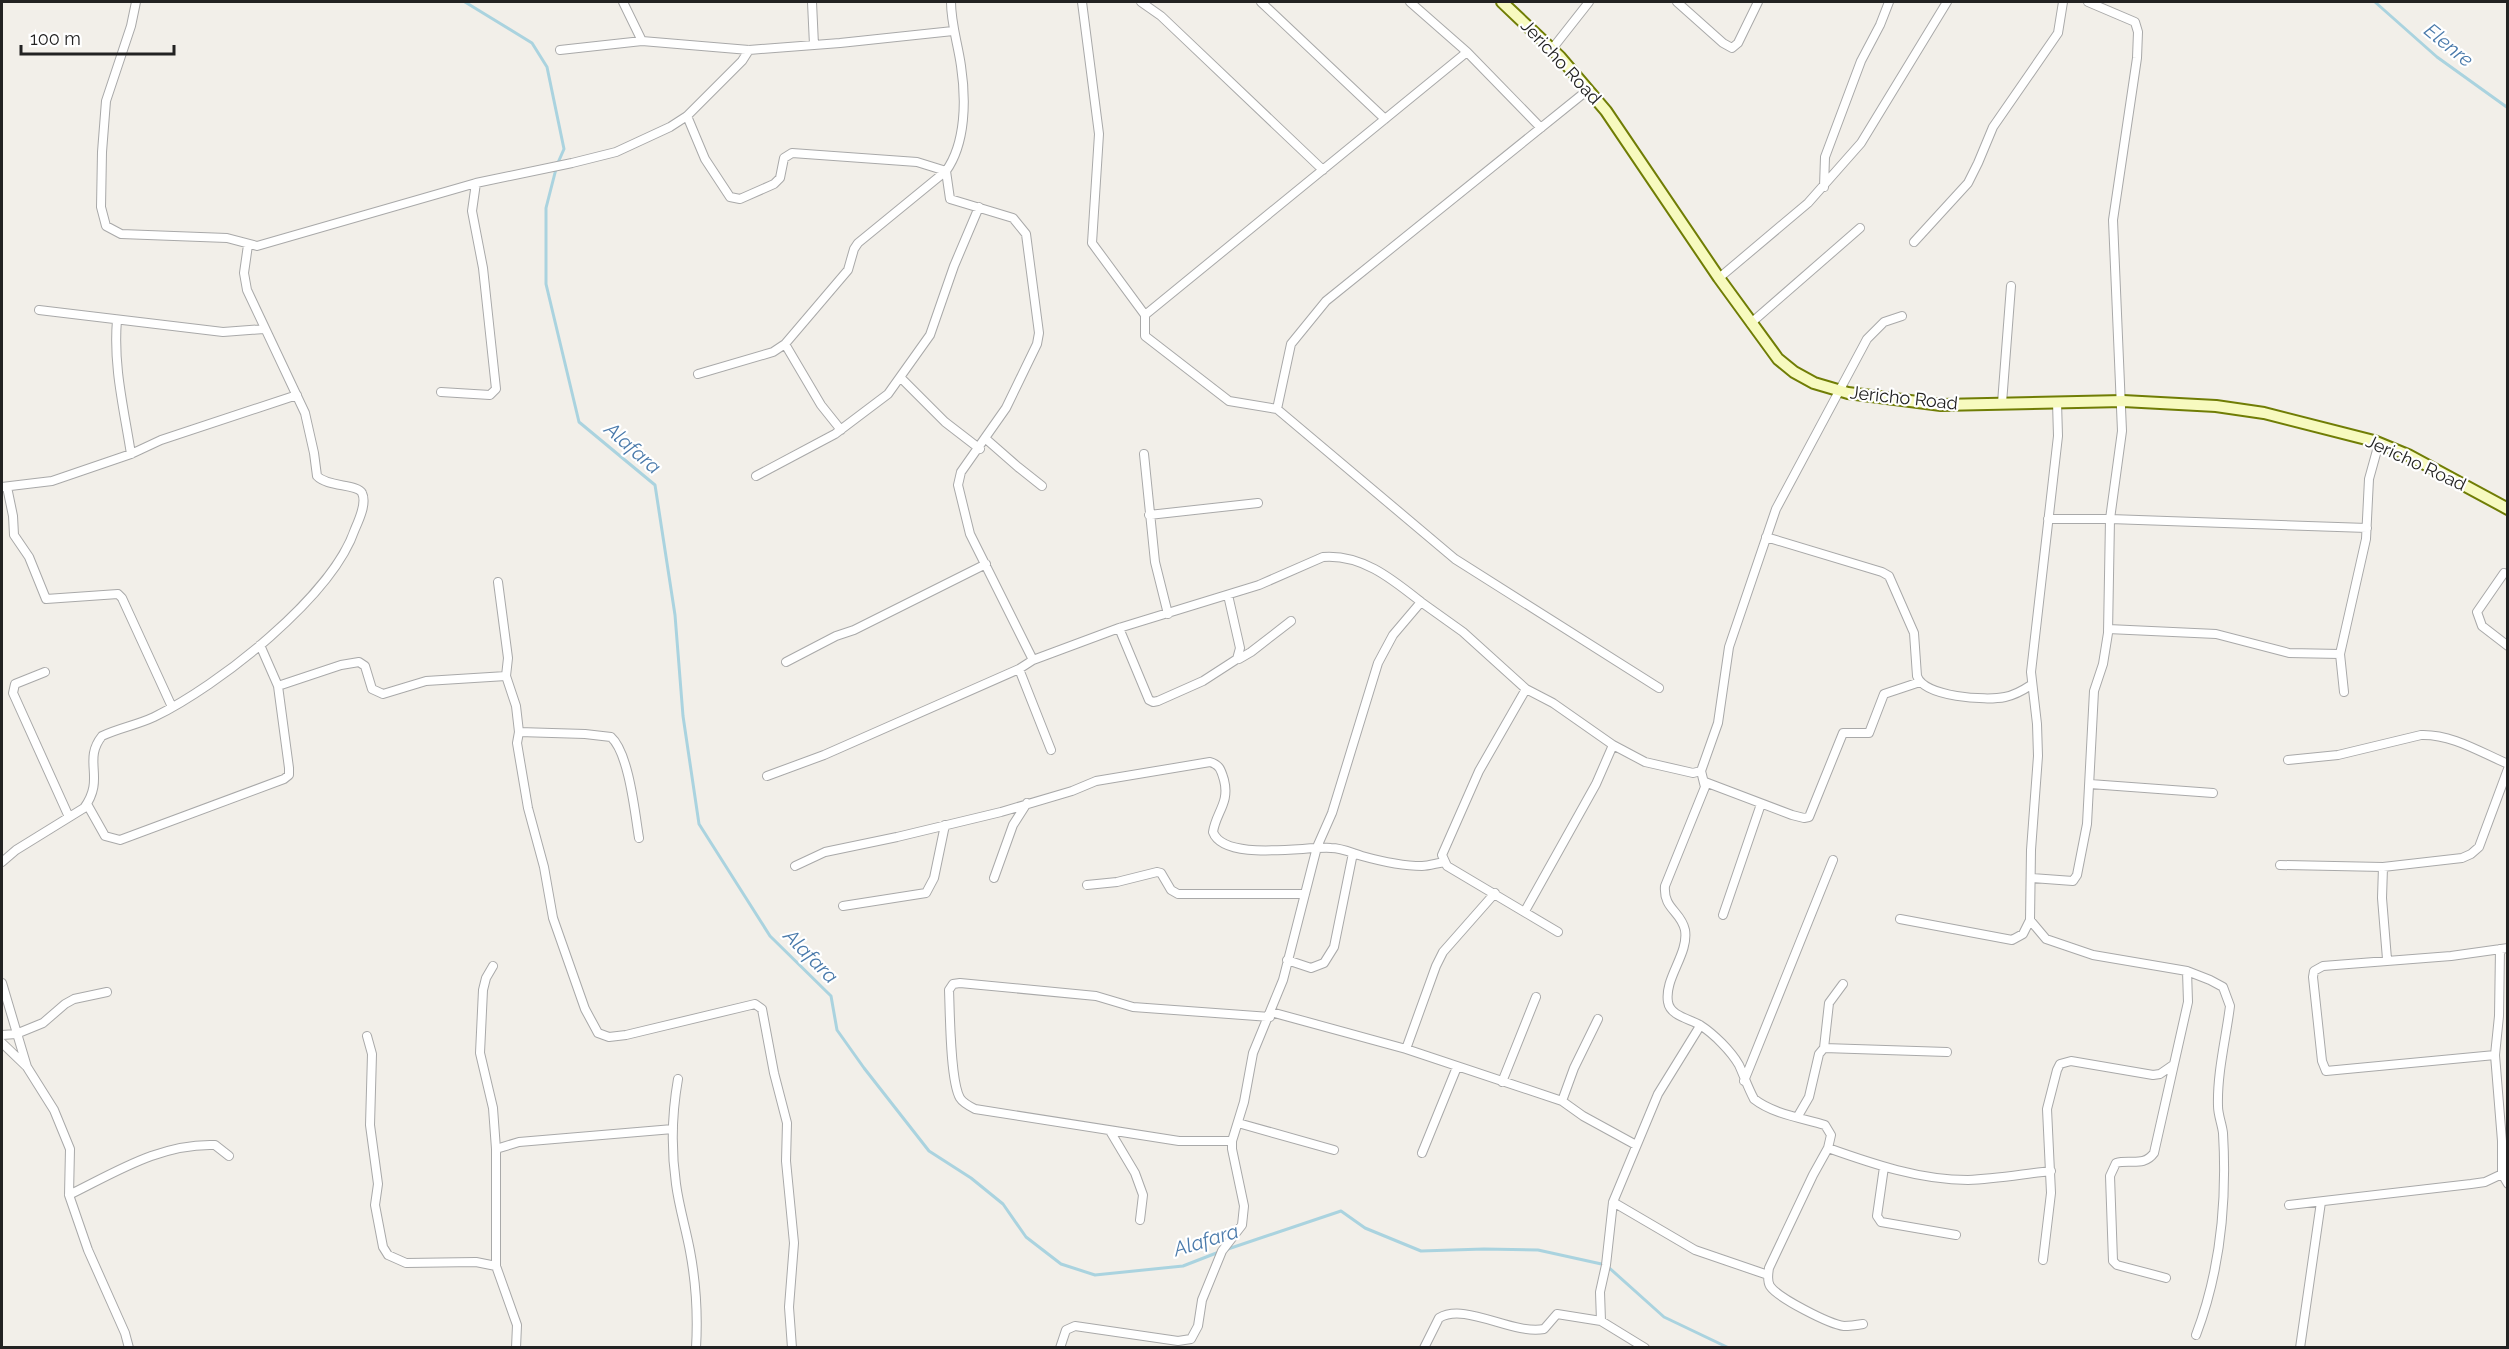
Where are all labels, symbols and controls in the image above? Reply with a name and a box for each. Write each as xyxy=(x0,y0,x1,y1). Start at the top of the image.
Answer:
street label: Jericho Road xyxy=(1517,15,1606,108)
scale bar xyxy=(21,18,174,56)
water label: Elenre xyxy=(2420,18,2479,72)
text: 100 m xyxy=(30,28,81,49)
street label: Jericho Road xyxy=(1849,381,1959,414)
water label: Alafara xyxy=(599,416,666,479)
street label: Jericho Road xyxy=(2363,430,2470,495)
water label: Alafara xyxy=(778,923,843,988)
water label: Alafara xyxy=(1170,1219,1242,1262)

